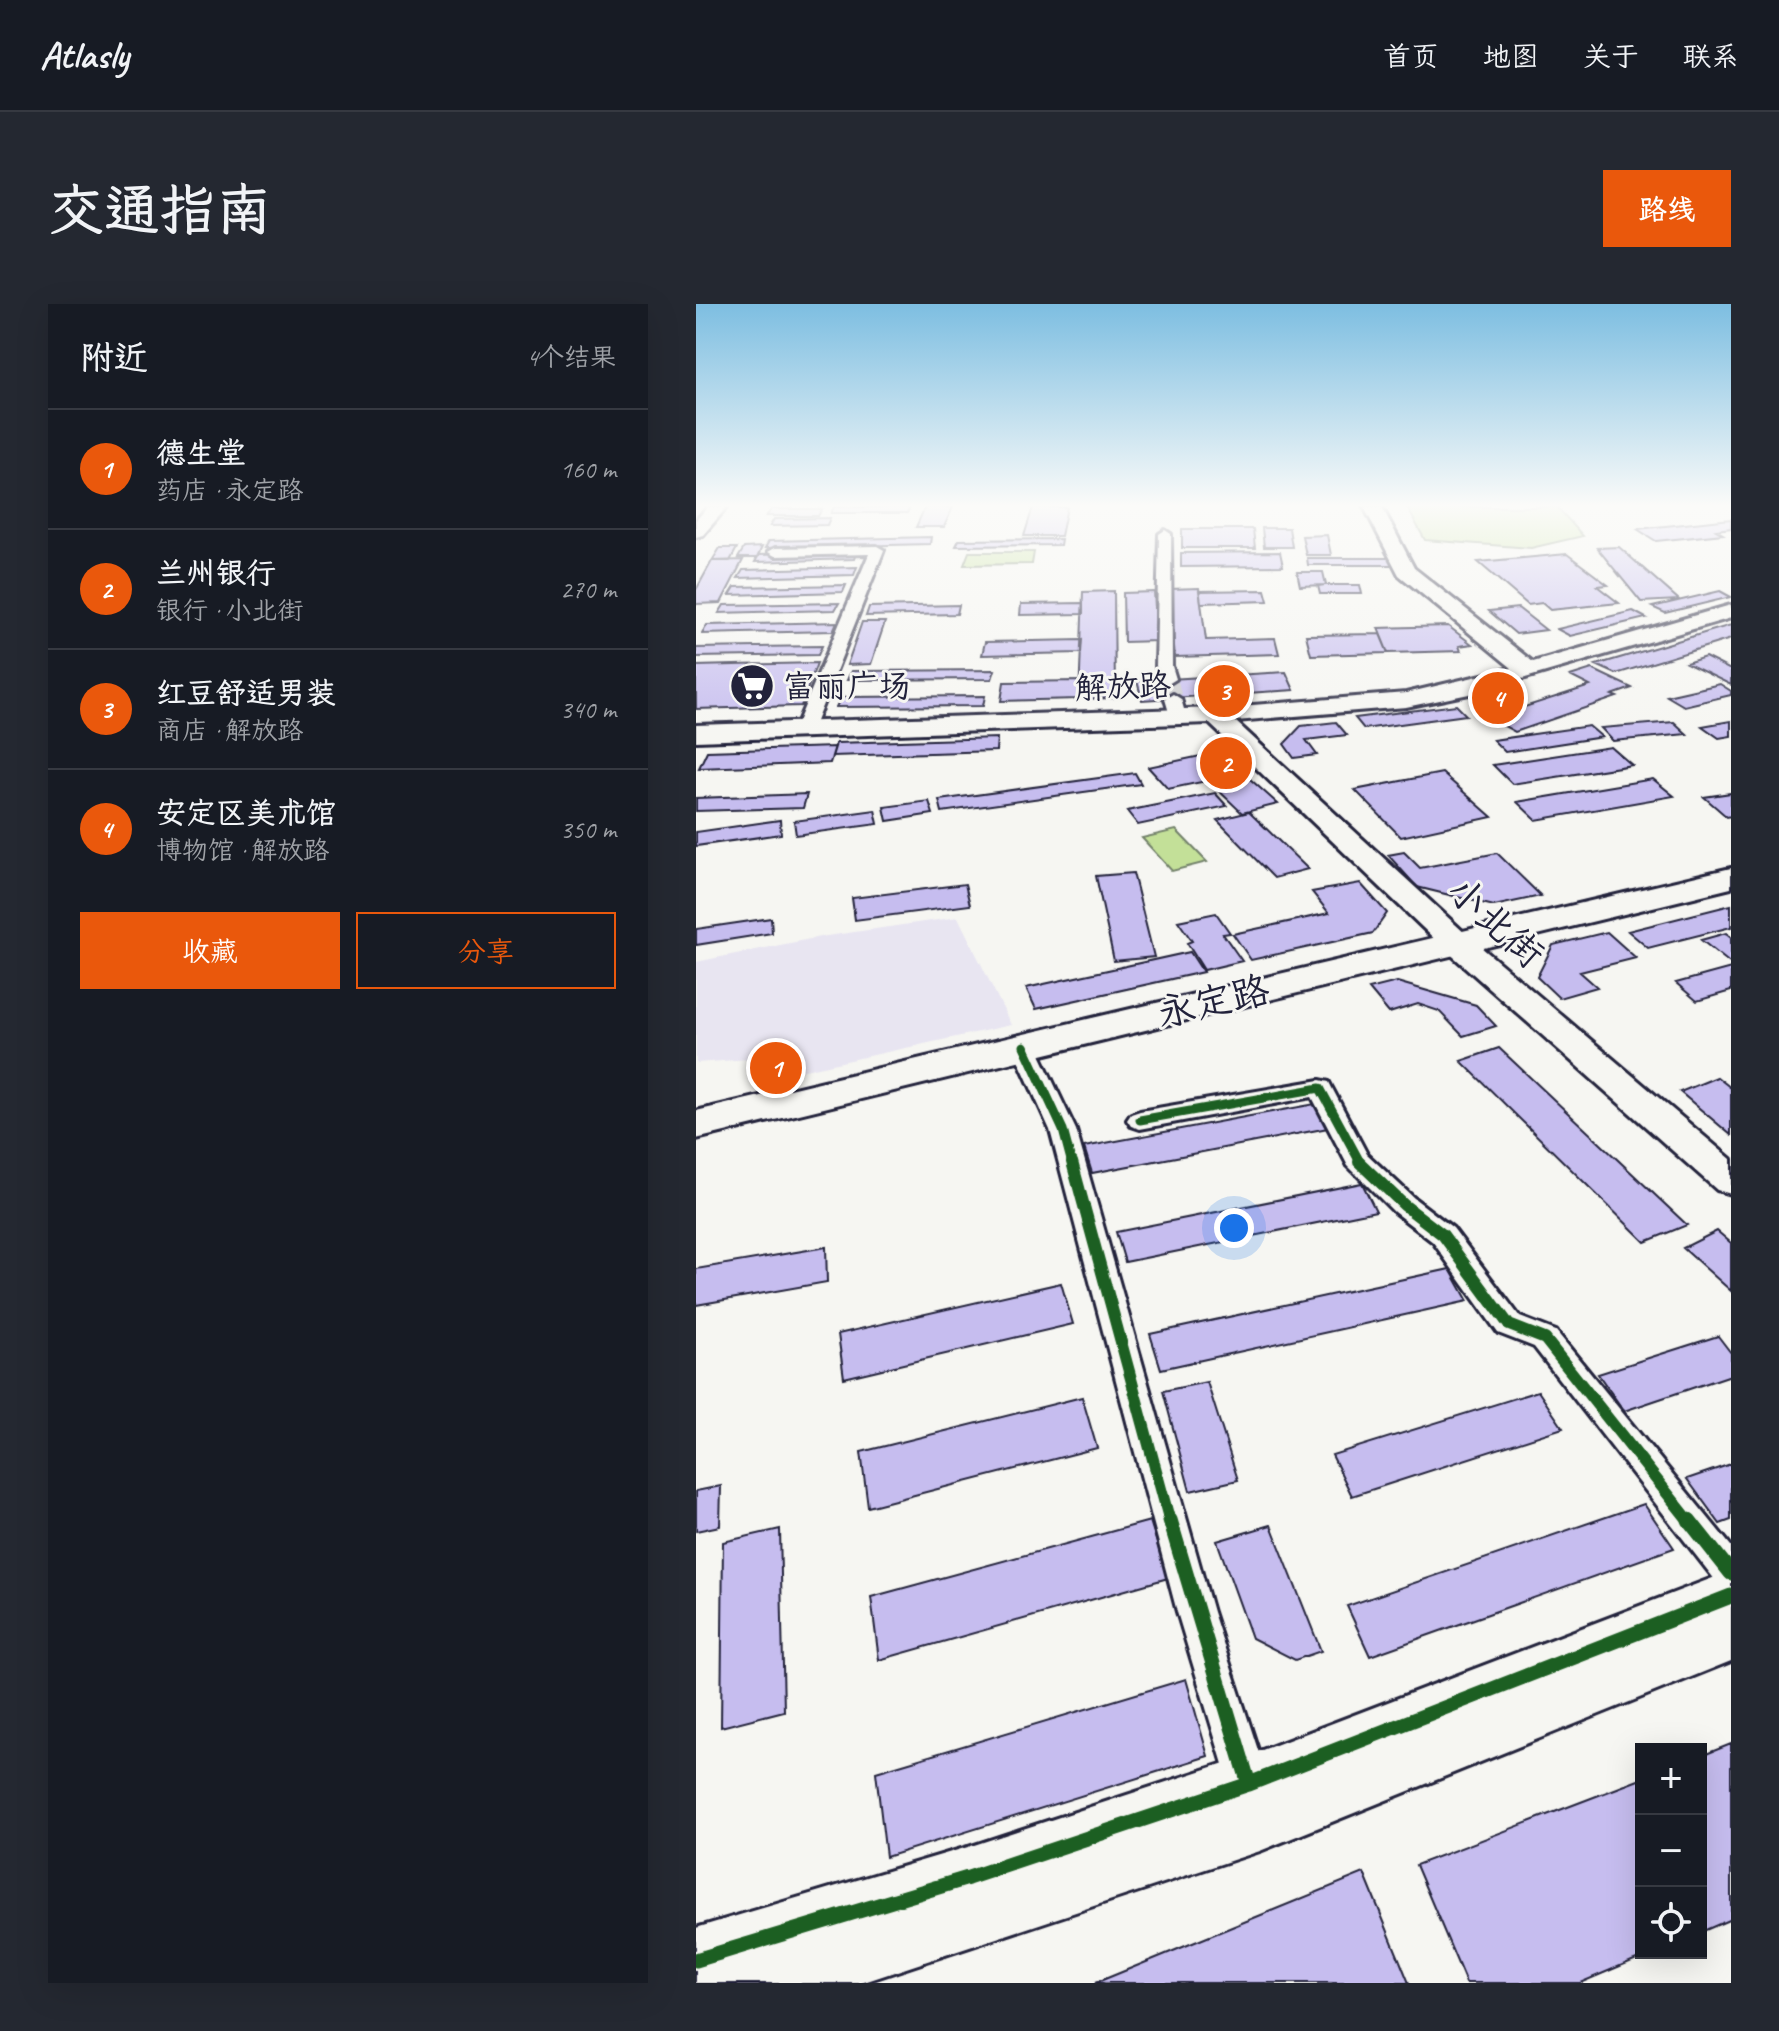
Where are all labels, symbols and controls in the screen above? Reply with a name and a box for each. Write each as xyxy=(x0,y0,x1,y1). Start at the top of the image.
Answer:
text: Atlasly xyxy=(40,32,129,79)
text: 首页 xyxy=(1383,39,1439,74)
text: 地图 xyxy=(1483,39,1539,74)
text: 关于 xyxy=(1583,39,1639,74)
text: 联系 xyxy=(1683,39,1739,74)
button: 路线 xyxy=(1603,170,1731,247)
text: 交通指南 xyxy=(48,175,272,246)
text: 附近 xyxy=(80,336,148,379)
text: 4个结果 xyxy=(526,341,616,374)
text: 德生堂 xyxy=(156,434,246,472)
text: 1 xyxy=(100,453,112,486)
text: 160 m xyxy=(560,453,616,486)
text: 药店 · 永定路 xyxy=(156,474,303,507)
text: 兰州银行 xyxy=(156,554,276,592)
text: 2 xyxy=(100,573,112,606)
text: 270 m xyxy=(560,573,616,606)
text: 银行 · 小北街 xyxy=(156,594,303,627)
pin: 3 xyxy=(1198,661,1250,721)
supermarket icon: 富丽广场 xyxy=(728,662,776,710)
street label: 解放路 xyxy=(1074,664,1172,709)
place label: 富丽广场 xyxy=(783,666,911,707)
pin: 4 xyxy=(1472,668,1524,728)
text: 红豆舒适男装 xyxy=(156,674,336,712)
text: 3 xyxy=(100,693,112,726)
text: 340 m xyxy=(560,693,616,726)
text: 商店 · 解放路 xyxy=(156,714,303,747)
pin: 2 xyxy=(1200,733,1252,793)
text: 安定区美术馆 xyxy=(156,794,336,832)
text: 4 xyxy=(100,813,112,846)
text: 350 m xyxy=(560,813,616,846)
text: 博物馆 · 解放路 xyxy=(156,834,329,867)
street label: 小北街 xyxy=(1438,867,1554,978)
button: 收藏 xyxy=(80,912,340,989)
button: 分享 xyxy=(356,912,616,989)
street label: 永定路 xyxy=(1152,966,1274,1037)
pin: 1 xyxy=(750,1038,802,1098)
your location xyxy=(1214,1208,1254,1248)
map controls xyxy=(1635,1743,1707,1959)
button: + xyxy=(1635,1743,1707,1815)
button: − xyxy=(1635,1815,1707,1887)
button: locate xyxy=(1635,1887,1707,1959)

